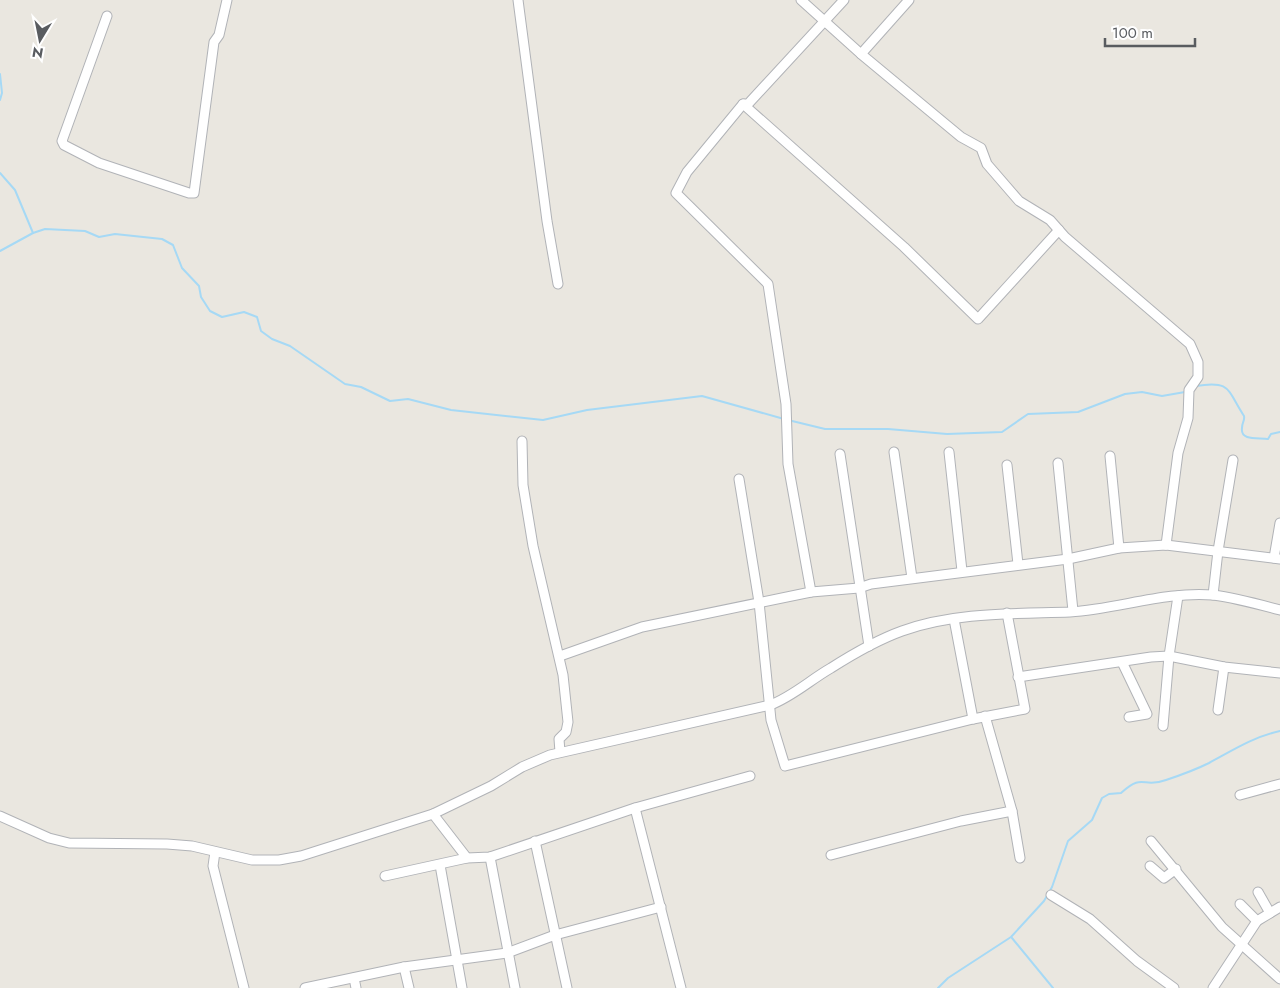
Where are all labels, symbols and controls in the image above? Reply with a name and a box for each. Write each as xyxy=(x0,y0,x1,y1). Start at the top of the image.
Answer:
north arrow xyxy=(15,15,65,65)
scale bar xyxy=(1105,15,1195,47)
text: 100 m xyxy=(1112,22,1153,44)
text: N xyxy=(31,42,45,64)

